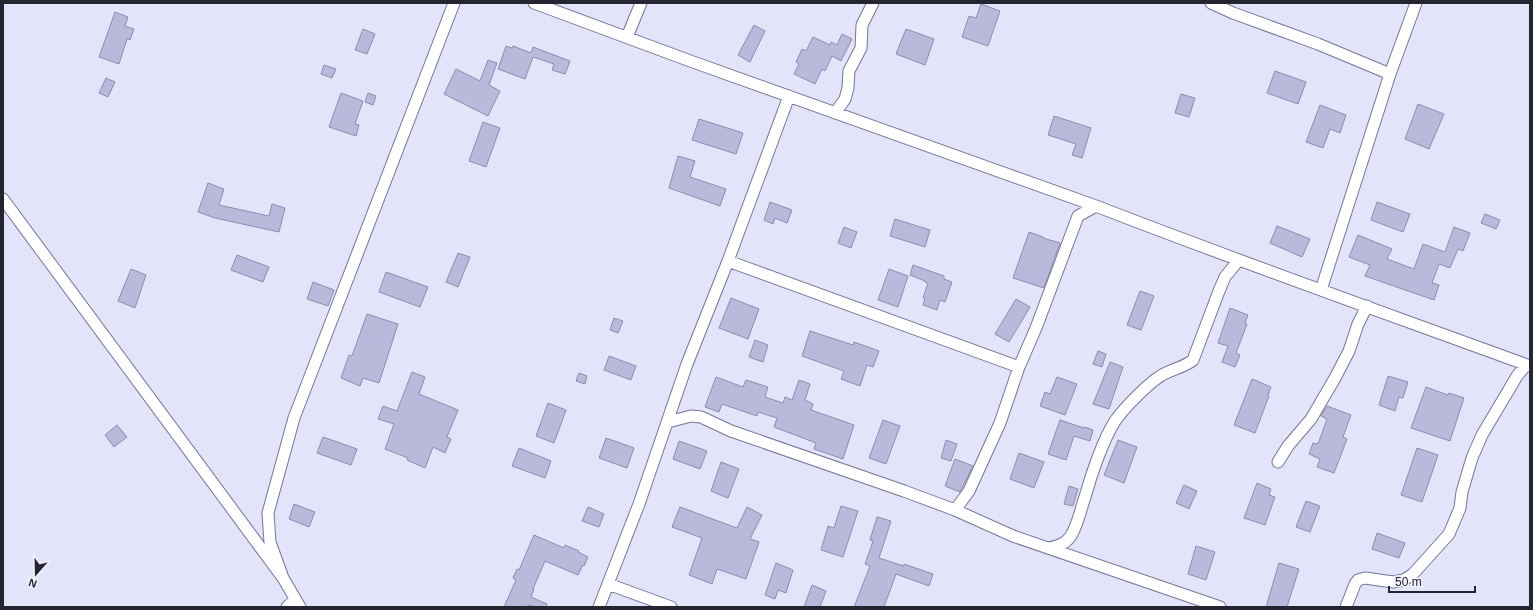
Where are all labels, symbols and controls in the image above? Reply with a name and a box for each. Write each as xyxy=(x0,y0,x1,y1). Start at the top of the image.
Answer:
north arrow xyxy=(16,554,56,594)
scale bar xyxy=(1389,568,1475,594)
text: 50 m xyxy=(1395,575,1422,589)
text: N xyxy=(27,576,38,590)

